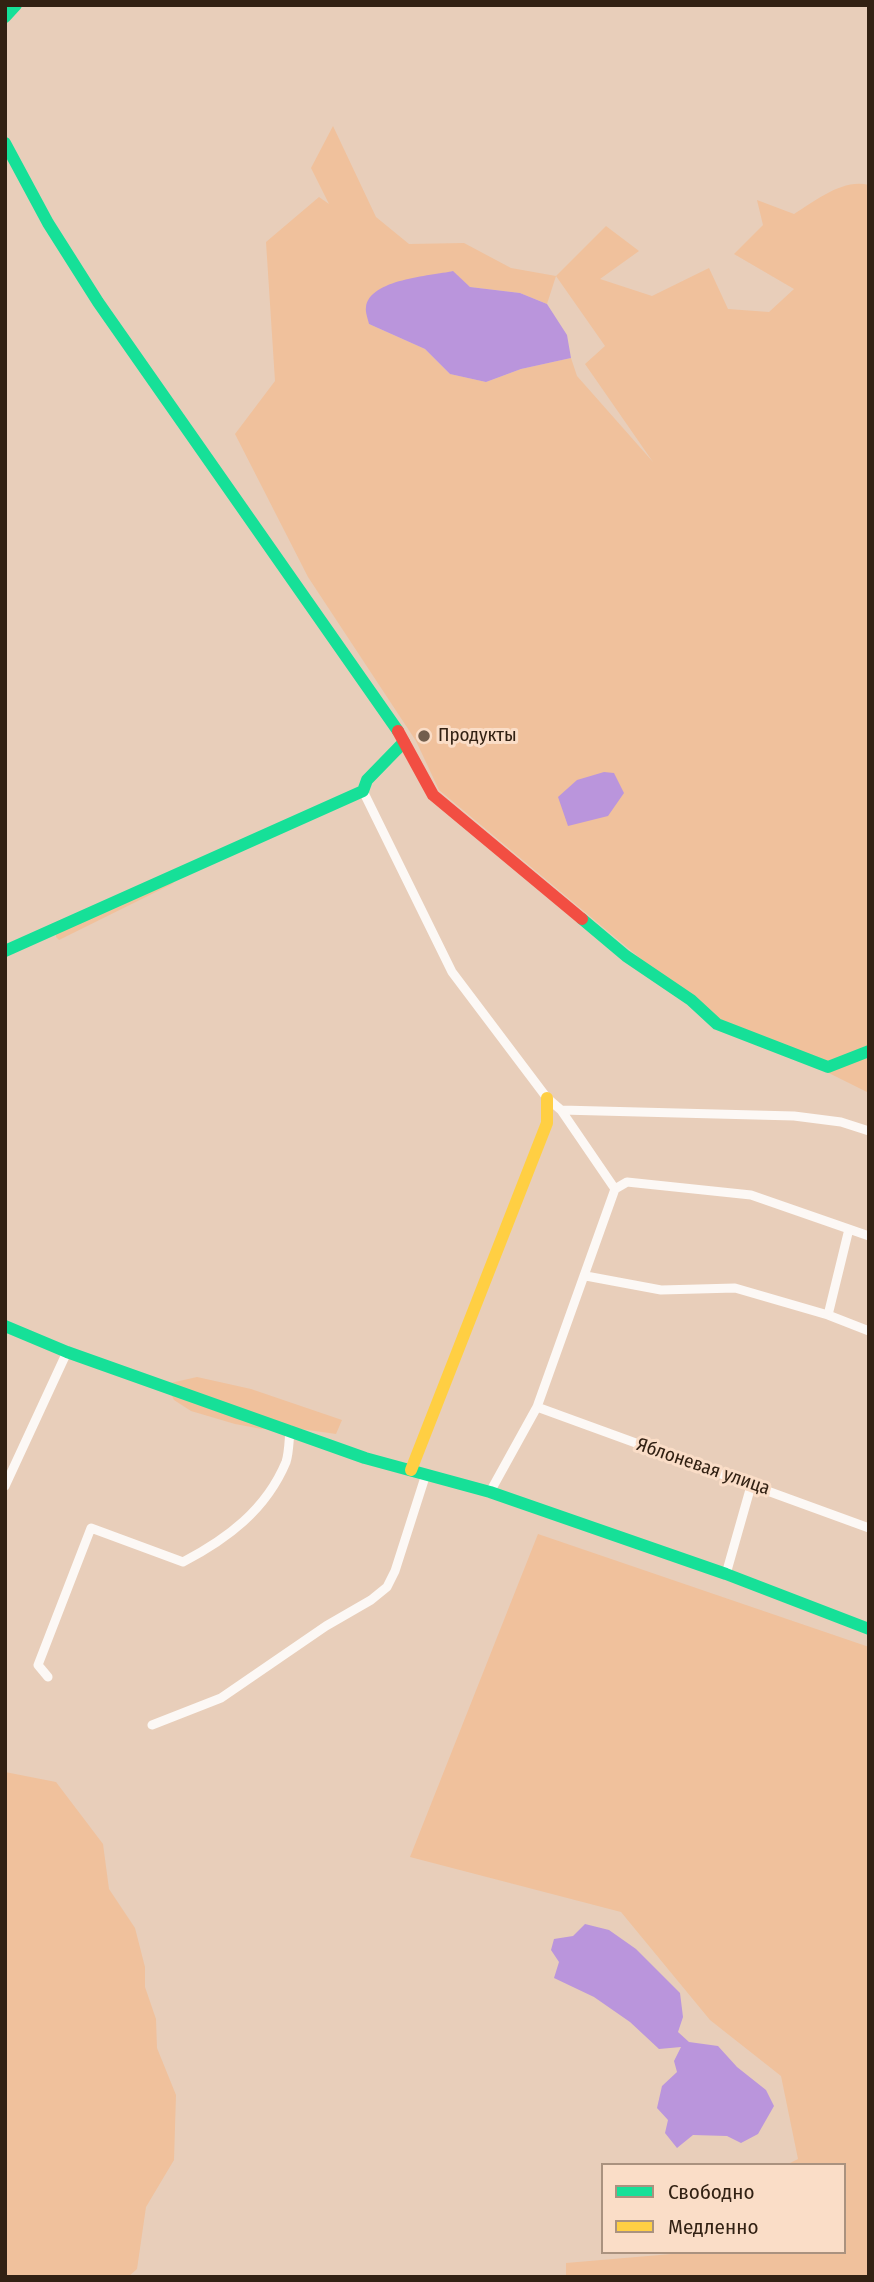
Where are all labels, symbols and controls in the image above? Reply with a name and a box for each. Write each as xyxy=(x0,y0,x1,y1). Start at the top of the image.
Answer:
place label: Продукты xyxy=(438,725,517,747)
marker: Продукты xyxy=(416,728,432,744)
street label: Яблоневая улица xyxy=(633,1434,773,1500)
legend xyxy=(601,2163,846,2254)
text: Свободно xyxy=(668,2179,754,2205)
text: Медленно xyxy=(668,2214,758,2240)

